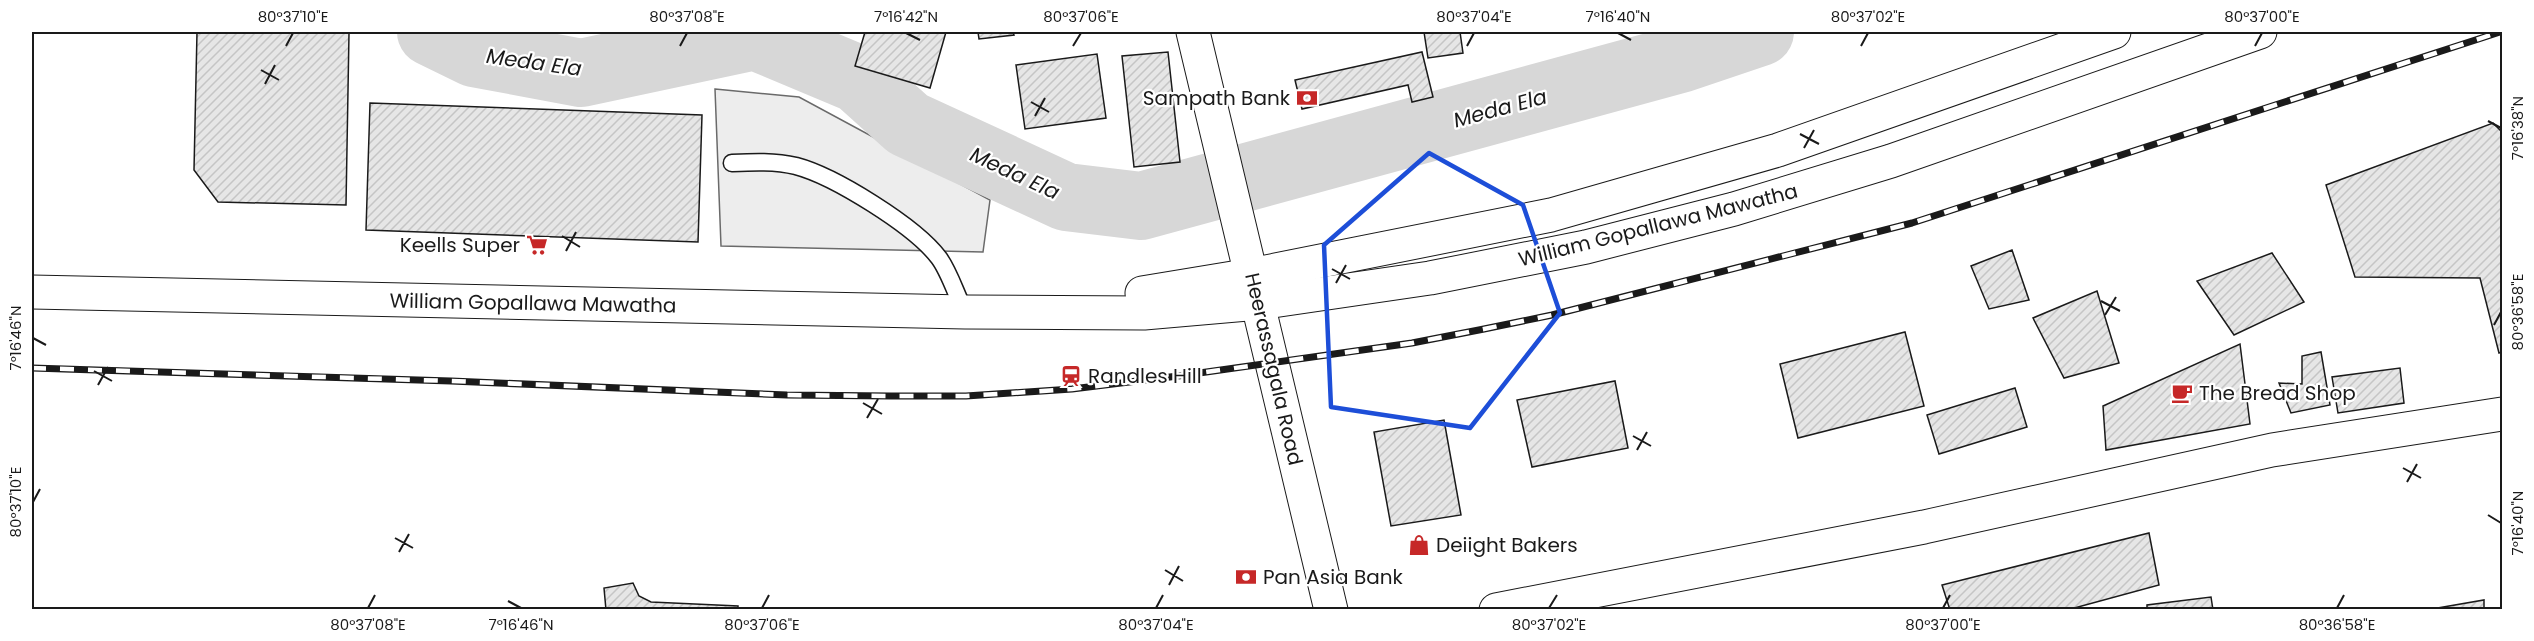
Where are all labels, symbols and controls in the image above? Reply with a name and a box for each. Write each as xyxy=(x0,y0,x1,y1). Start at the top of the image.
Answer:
text: 80°37'10"E xyxy=(258,6,328,27)
text: 80°37'08"E xyxy=(649,6,725,27)
text: 7°16'42"N xyxy=(874,6,938,27)
text: 80°37'06"E xyxy=(1043,6,1119,27)
text: 80°37'04"E xyxy=(1436,6,1512,27)
text: 7°16'40"N xyxy=(1586,6,1650,27)
text: 80°37'02"E xyxy=(1831,6,1905,27)
text: 80°37'00"E xyxy=(2224,6,2300,27)
water label: Meda Ela xyxy=(485,41,583,83)
water label: Meda Ela xyxy=(1450,82,1550,134)
place label: Sampath Bank xyxy=(1143,84,1291,112)
bank icon: Sampath Bank xyxy=(1295,86,1319,110)
text: 7°16'38"N xyxy=(2507,96,2528,160)
water label: Meda Ela xyxy=(965,140,1065,206)
street label: William Gopallawa Mawatha xyxy=(1515,177,1801,273)
place label: Keells Super xyxy=(400,231,520,259)
supermarket icon: Keells Super xyxy=(525,233,549,257)
street label: Heerassagala Road xyxy=(1238,270,1310,468)
text: 80°36'58"E xyxy=(2507,274,2528,350)
street label: William Gopallawa Mawatha xyxy=(389,286,677,320)
text: 7°16'46"N xyxy=(5,306,26,370)
place label: Randles Hill xyxy=(1088,362,1202,390)
station icon: Randles Hill xyxy=(1059,364,1083,388)
place label: The Bread Shop xyxy=(2199,379,2356,407)
cafe icon: The Bread Shop xyxy=(2170,381,2194,405)
text: 80°37'10"E xyxy=(5,467,26,537)
text: 7°16'40"N xyxy=(2507,491,2528,555)
place label: Deiight Bakers xyxy=(1436,531,1578,559)
shop icon: Deiight Bakers xyxy=(1407,533,1431,557)
place label: Pan Asia Bank xyxy=(1263,563,1404,591)
bank icon: Pan Asia Bank xyxy=(1234,565,1258,589)
text: 80°37'08"E xyxy=(330,614,406,635)
text: 7°16'46"N xyxy=(489,614,553,635)
text: 80°37'06"E xyxy=(724,614,800,635)
text: 80°37'04"E xyxy=(1118,614,1194,635)
text: 80°37'02"E xyxy=(1512,614,1586,635)
text: 80°37'00"E xyxy=(1905,614,1981,635)
text: 80°36'58"E xyxy=(2299,614,2375,635)

